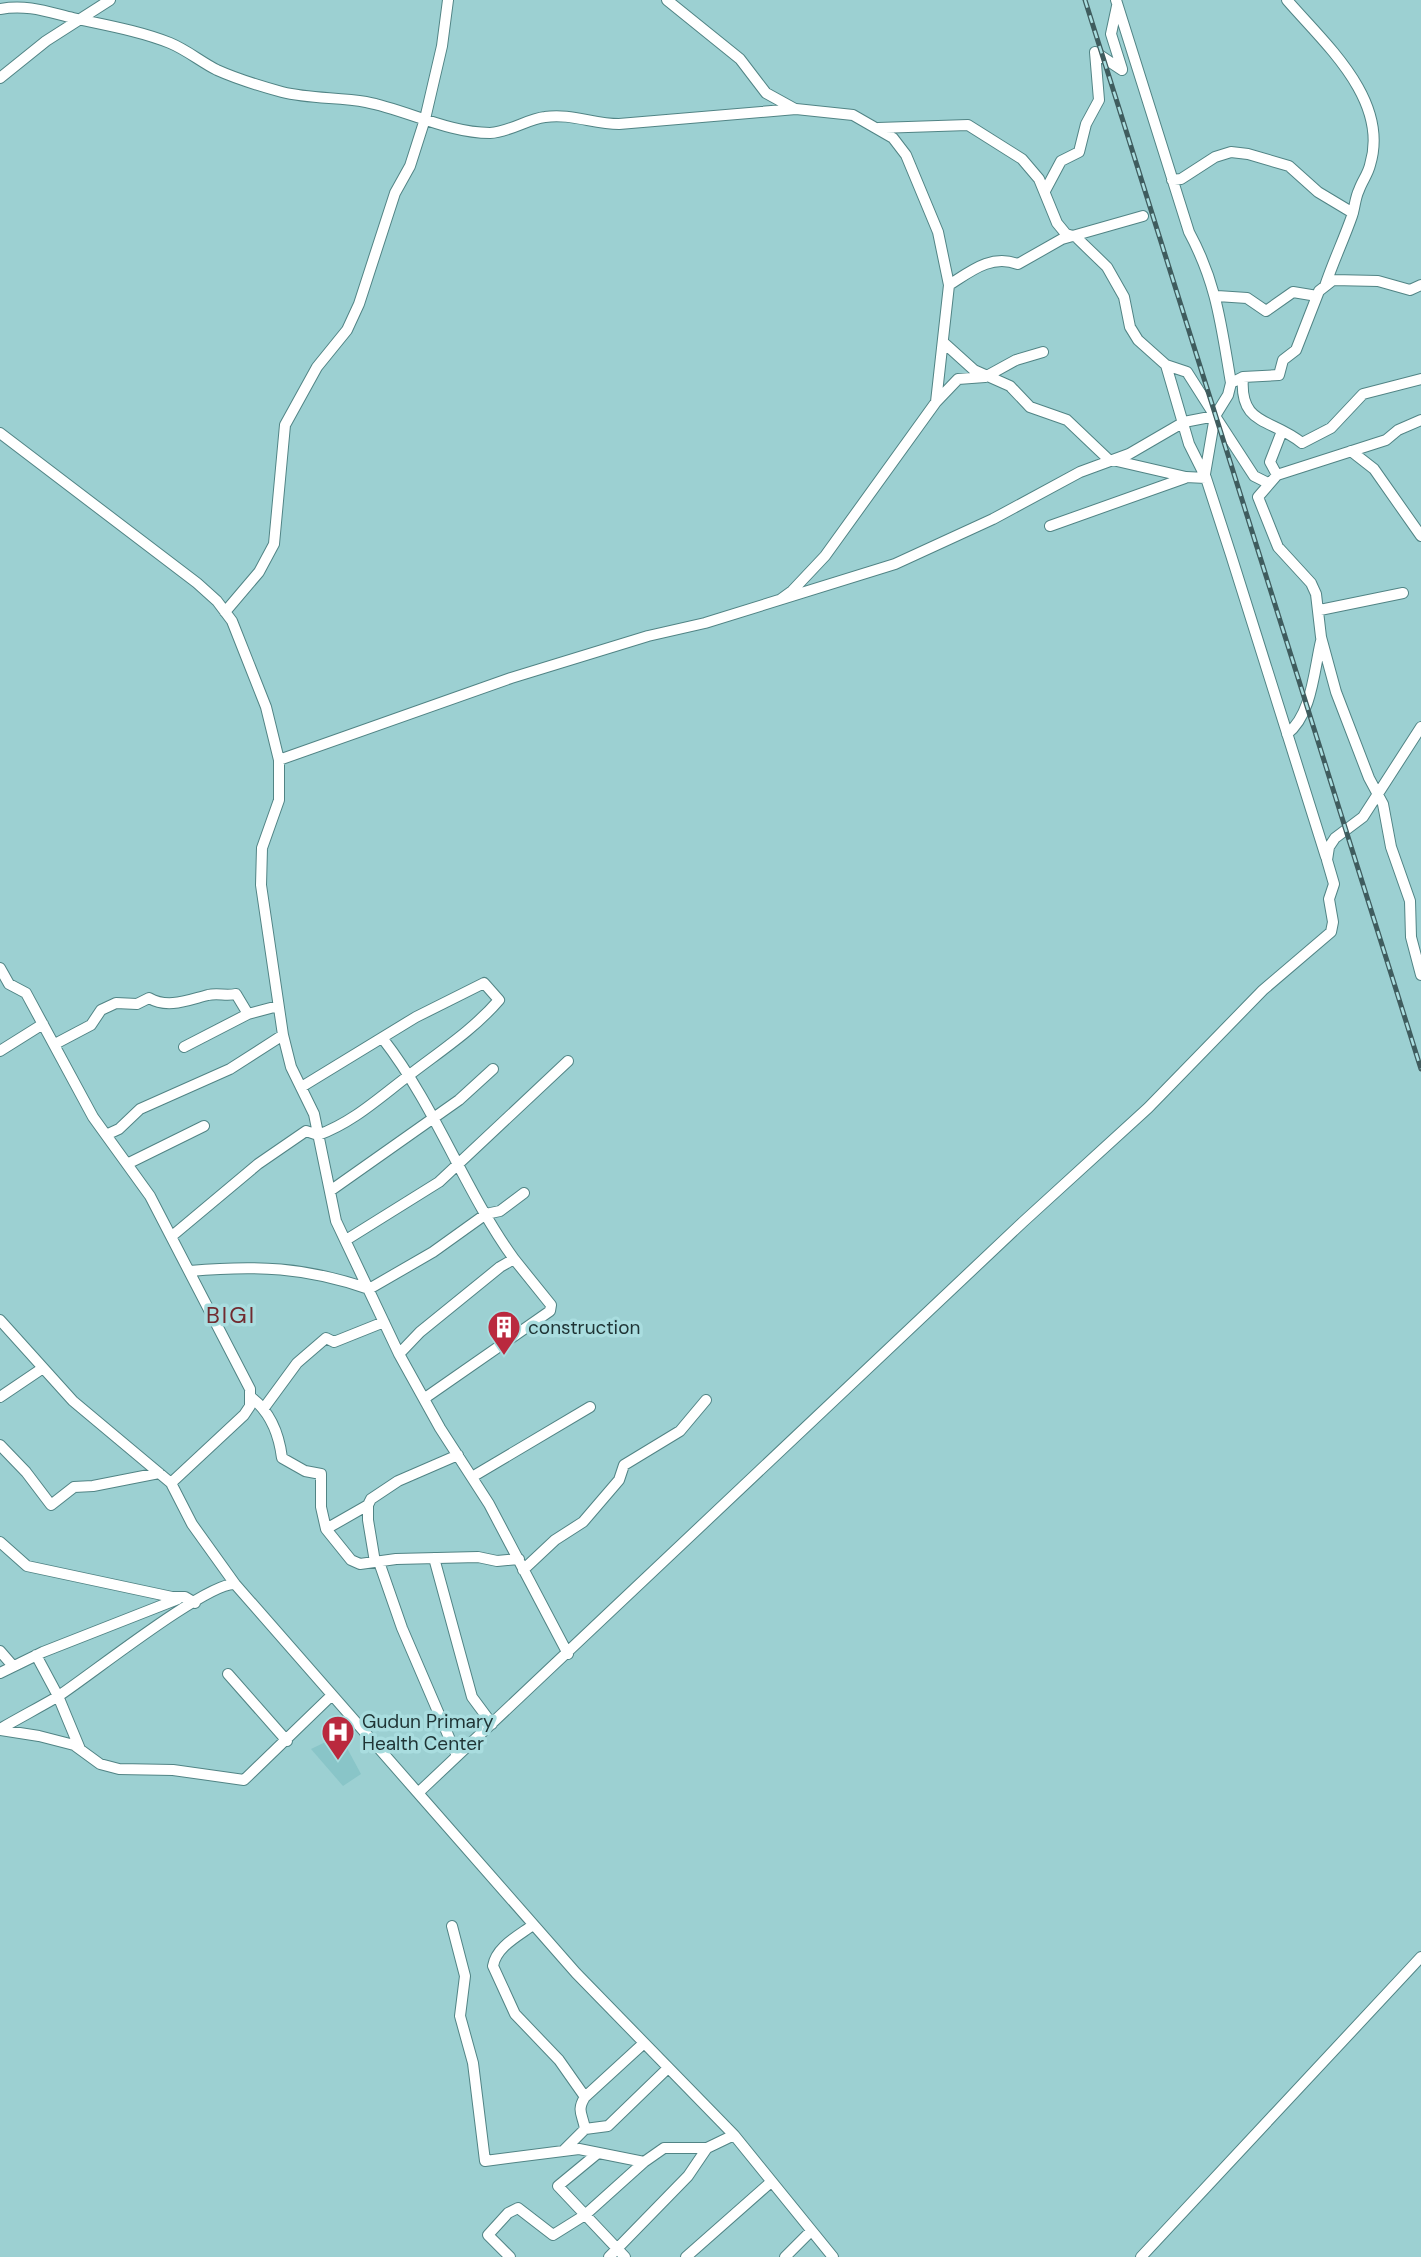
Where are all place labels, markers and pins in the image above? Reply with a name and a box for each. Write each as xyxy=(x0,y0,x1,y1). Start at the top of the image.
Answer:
building icon: construction xyxy=(485,1308,523,1357)
place label: construction xyxy=(528,1315,640,1340)
place label: Gudun Primary Health Center xyxy=(362,1709,494,1756)
hospital icon: Gudun Primary Health Center xyxy=(319,1713,357,1762)

